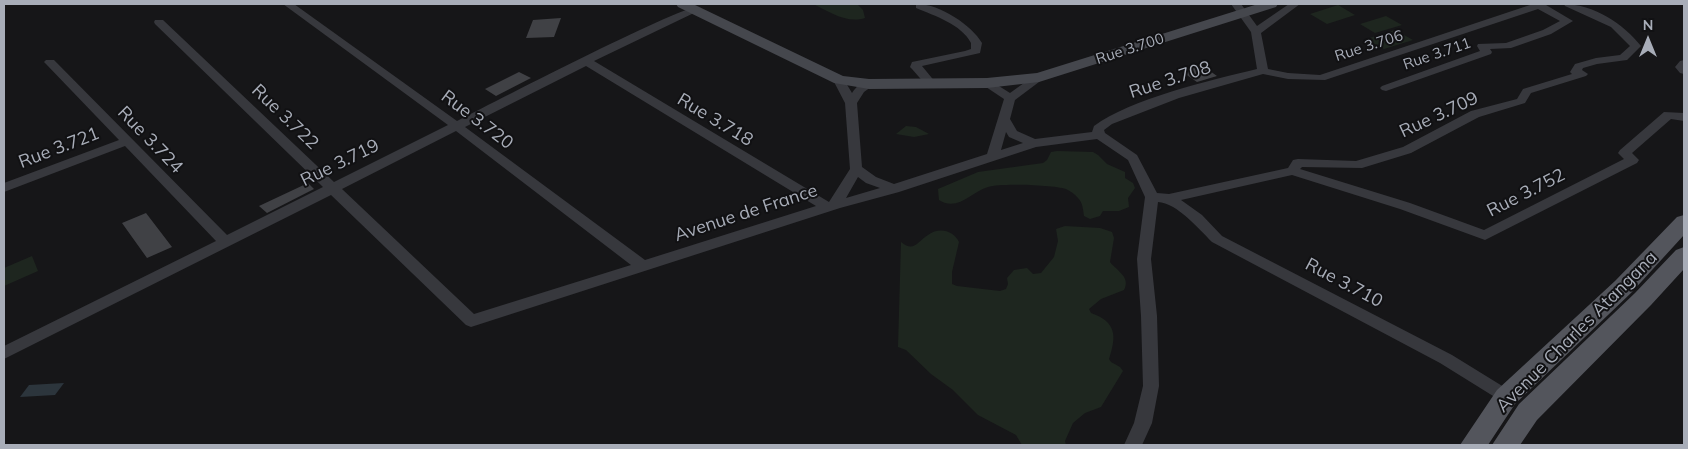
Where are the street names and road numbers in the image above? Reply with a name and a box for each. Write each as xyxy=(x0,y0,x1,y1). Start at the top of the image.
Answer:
street label: Rue 3.706 xyxy=(1333,27,1405,65)
street label: Rue 3.700 xyxy=(1094,30,1166,68)
street label: Rue 3.711 xyxy=(1401,34,1473,74)
street label: Rue 3.708 xyxy=(1126,57,1214,103)
street label: Rue 3.722 xyxy=(247,80,323,154)
street label: Rue 3.720 xyxy=(437,86,517,154)
street label: Rue 3.709 xyxy=(1396,87,1482,143)
street label: Rue 3.718 xyxy=(673,89,757,151)
street label: Rue 3.724 xyxy=(113,102,187,178)
street label: Rue 3.721 xyxy=(16,123,102,173)
street label: Rue 3.719 xyxy=(297,135,383,191)
street label: Rue 3.752 xyxy=(1483,164,1569,222)
street label: Avenue de France xyxy=(672,180,820,246)
street label: Avenue Charles Atangana xyxy=(1492,247,1662,417)
street label: Rue 3.710 xyxy=(1302,254,1386,312)

